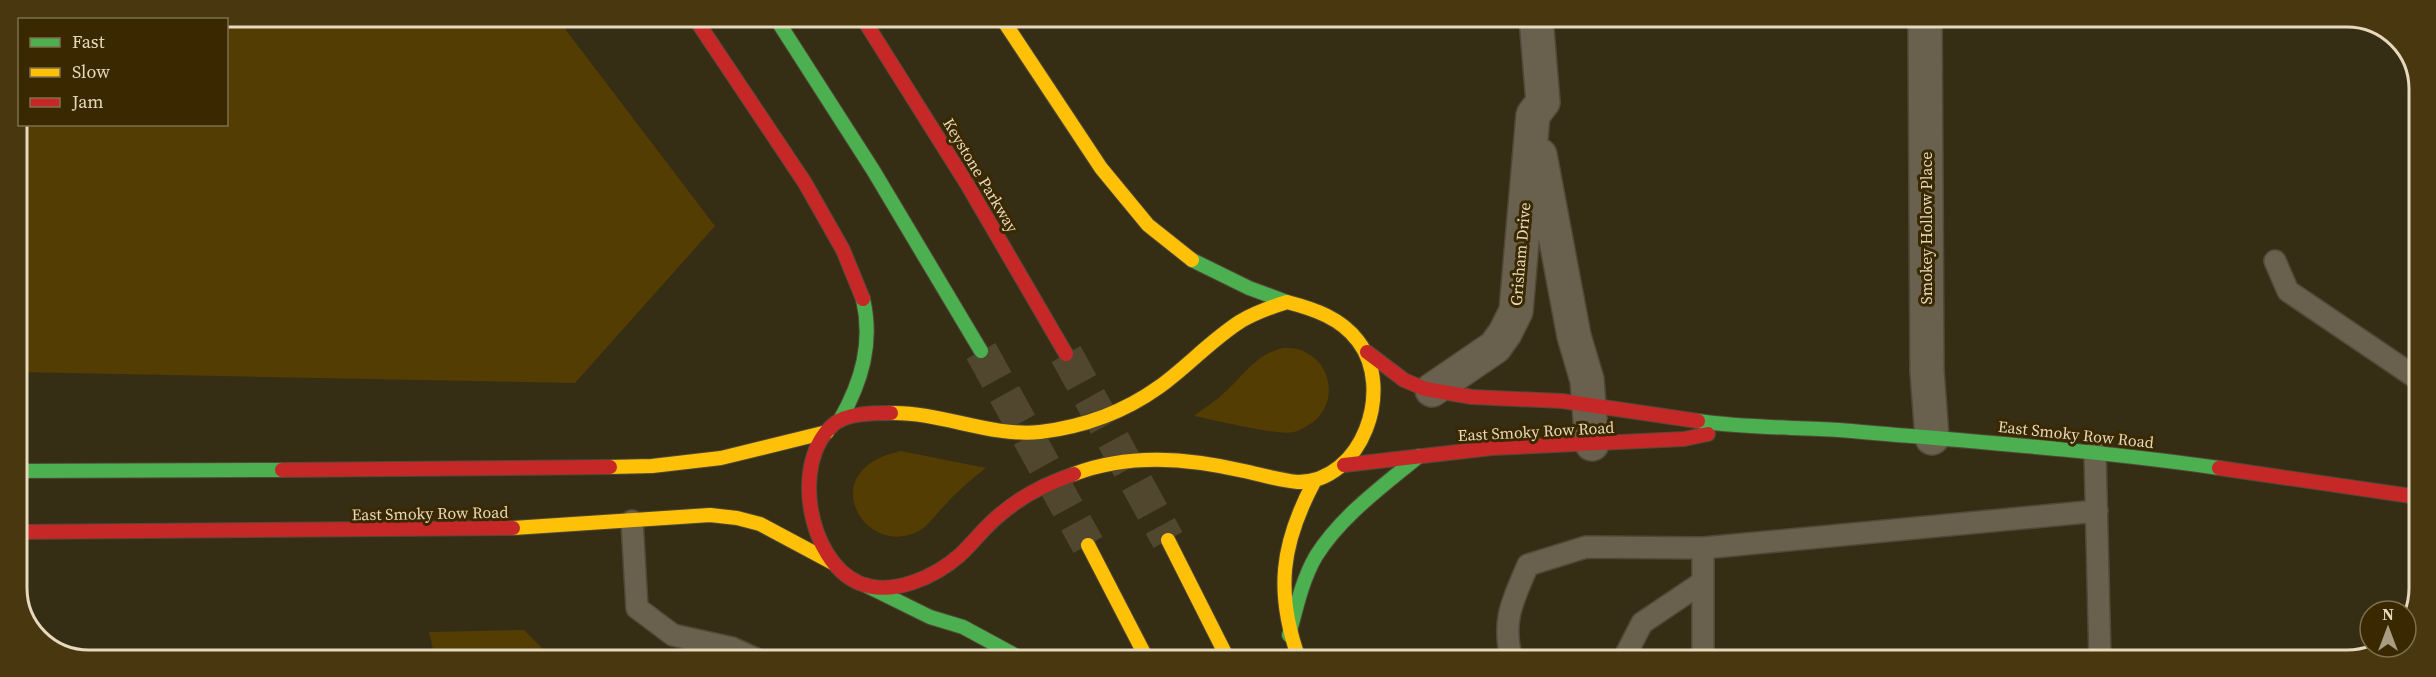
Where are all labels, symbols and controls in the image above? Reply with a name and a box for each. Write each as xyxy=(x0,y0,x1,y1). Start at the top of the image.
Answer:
legend xyxy=(18,18,228,126)
text: Fast xyxy=(72,29,105,54)
text: Slow xyxy=(72,59,110,84)
text: Jam xyxy=(71,89,104,114)
street label: Keystone Parkway xyxy=(938,114,1024,237)
street label: Smokey Hollow Place xyxy=(1915,152,1937,304)
street label: Grisham Drive xyxy=(1505,201,1535,307)
street label: East Smoky Row Road xyxy=(1997,415,2155,453)
street label: East Smoky Row Road xyxy=(1457,416,1615,446)
street label: East Smoky Row Road xyxy=(351,501,509,525)
north arrow xyxy=(2358,599,2418,659)
text: N xyxy=(2382,603,2394,625)

